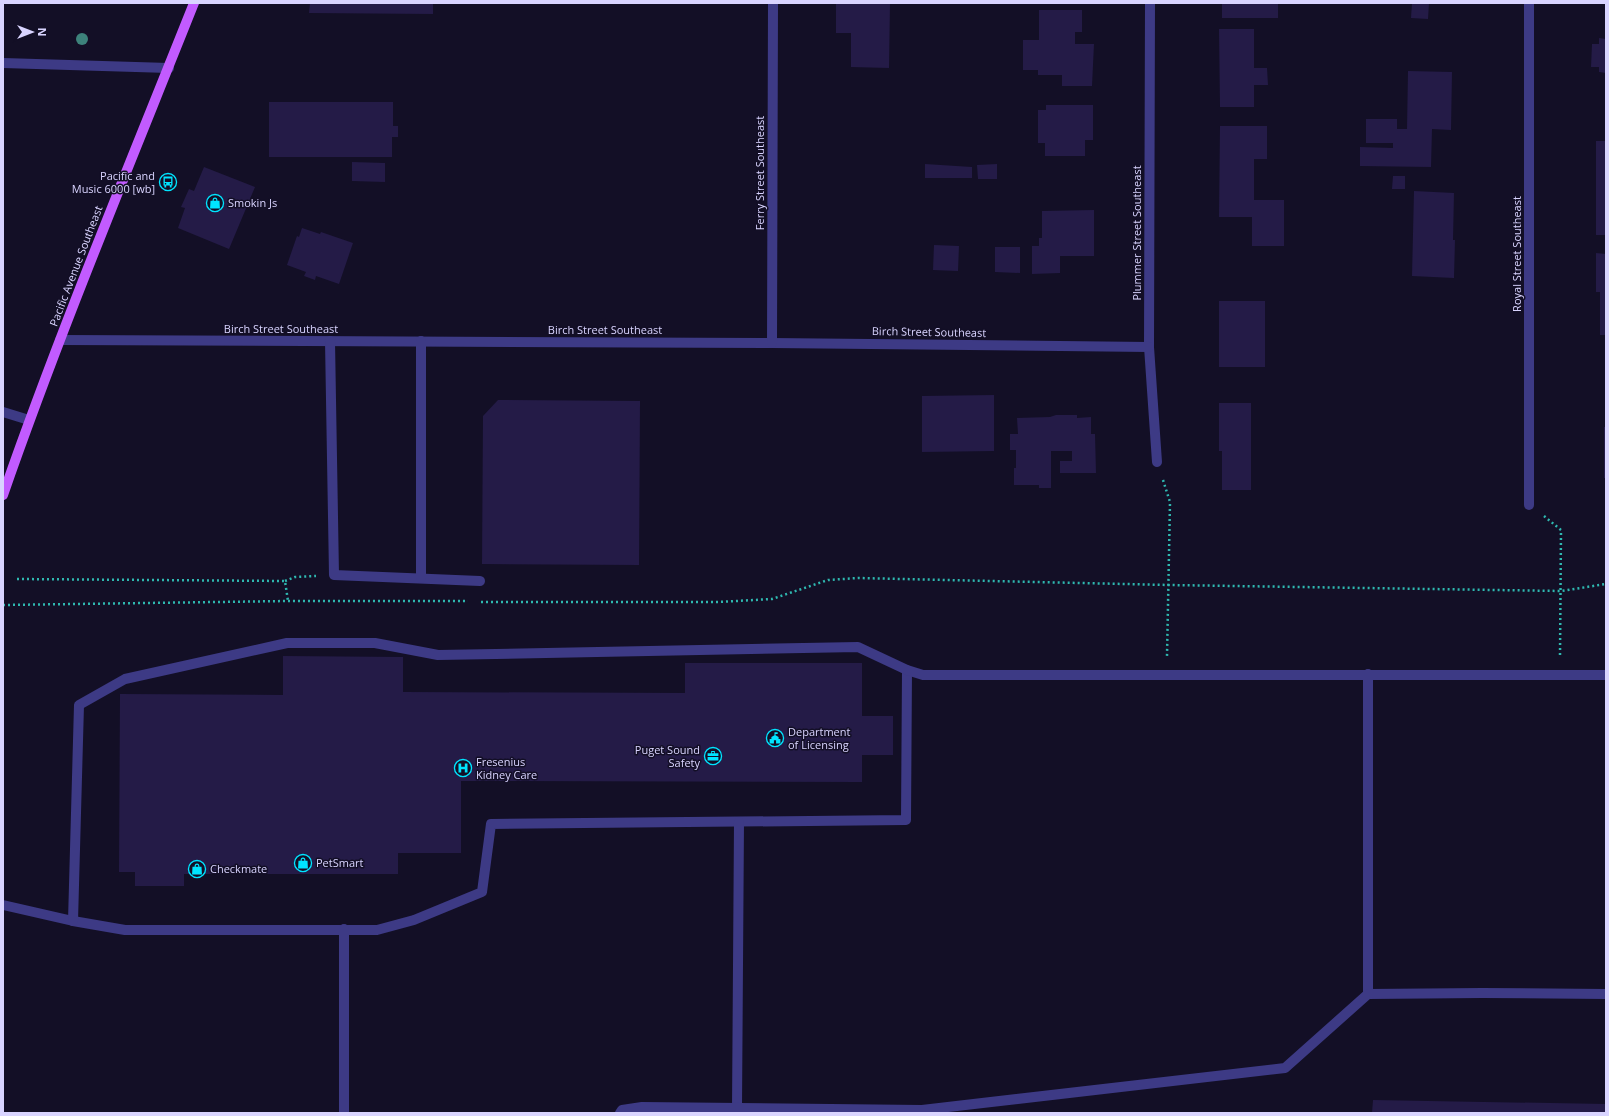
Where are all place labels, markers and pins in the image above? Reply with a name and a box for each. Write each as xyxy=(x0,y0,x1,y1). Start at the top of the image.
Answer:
place label: Pacific and Music 6000 [wb] xyxy=(72,168,155,196)
bus stop icon: Pacific and Music 6000 [wb] xyxy=(158,172,178,192)
shop icon: Smokin Js xyxy=(205,193,225,213)
place label: Smokin Js xyxy=(228,195,277,210)
place label: Department of Licensing xyxy=(788,724,851,752)
public building icon: Department of Licensing xyxy=(765,728,785,748)
place label: Puget Sound Safety xyxy=(635,742,700,770)
office icon: Puget Sound Safety xyxy=(703,746,723,766)
place label: Fresenius Kidney Care xyxy=(476,754,537,782)
hospital icon: Fresenius Kidney Care xyxy=(453,758,473,778)
shop icon: PetSmart xyxy=(293,853,313,873)
place label: PetSmart xyxy=(316,855,364,870)
shop icon: Checkmate xyxy=(187,859,207,879)
place label: Checkmate xyxy=(210,861,267,876)

